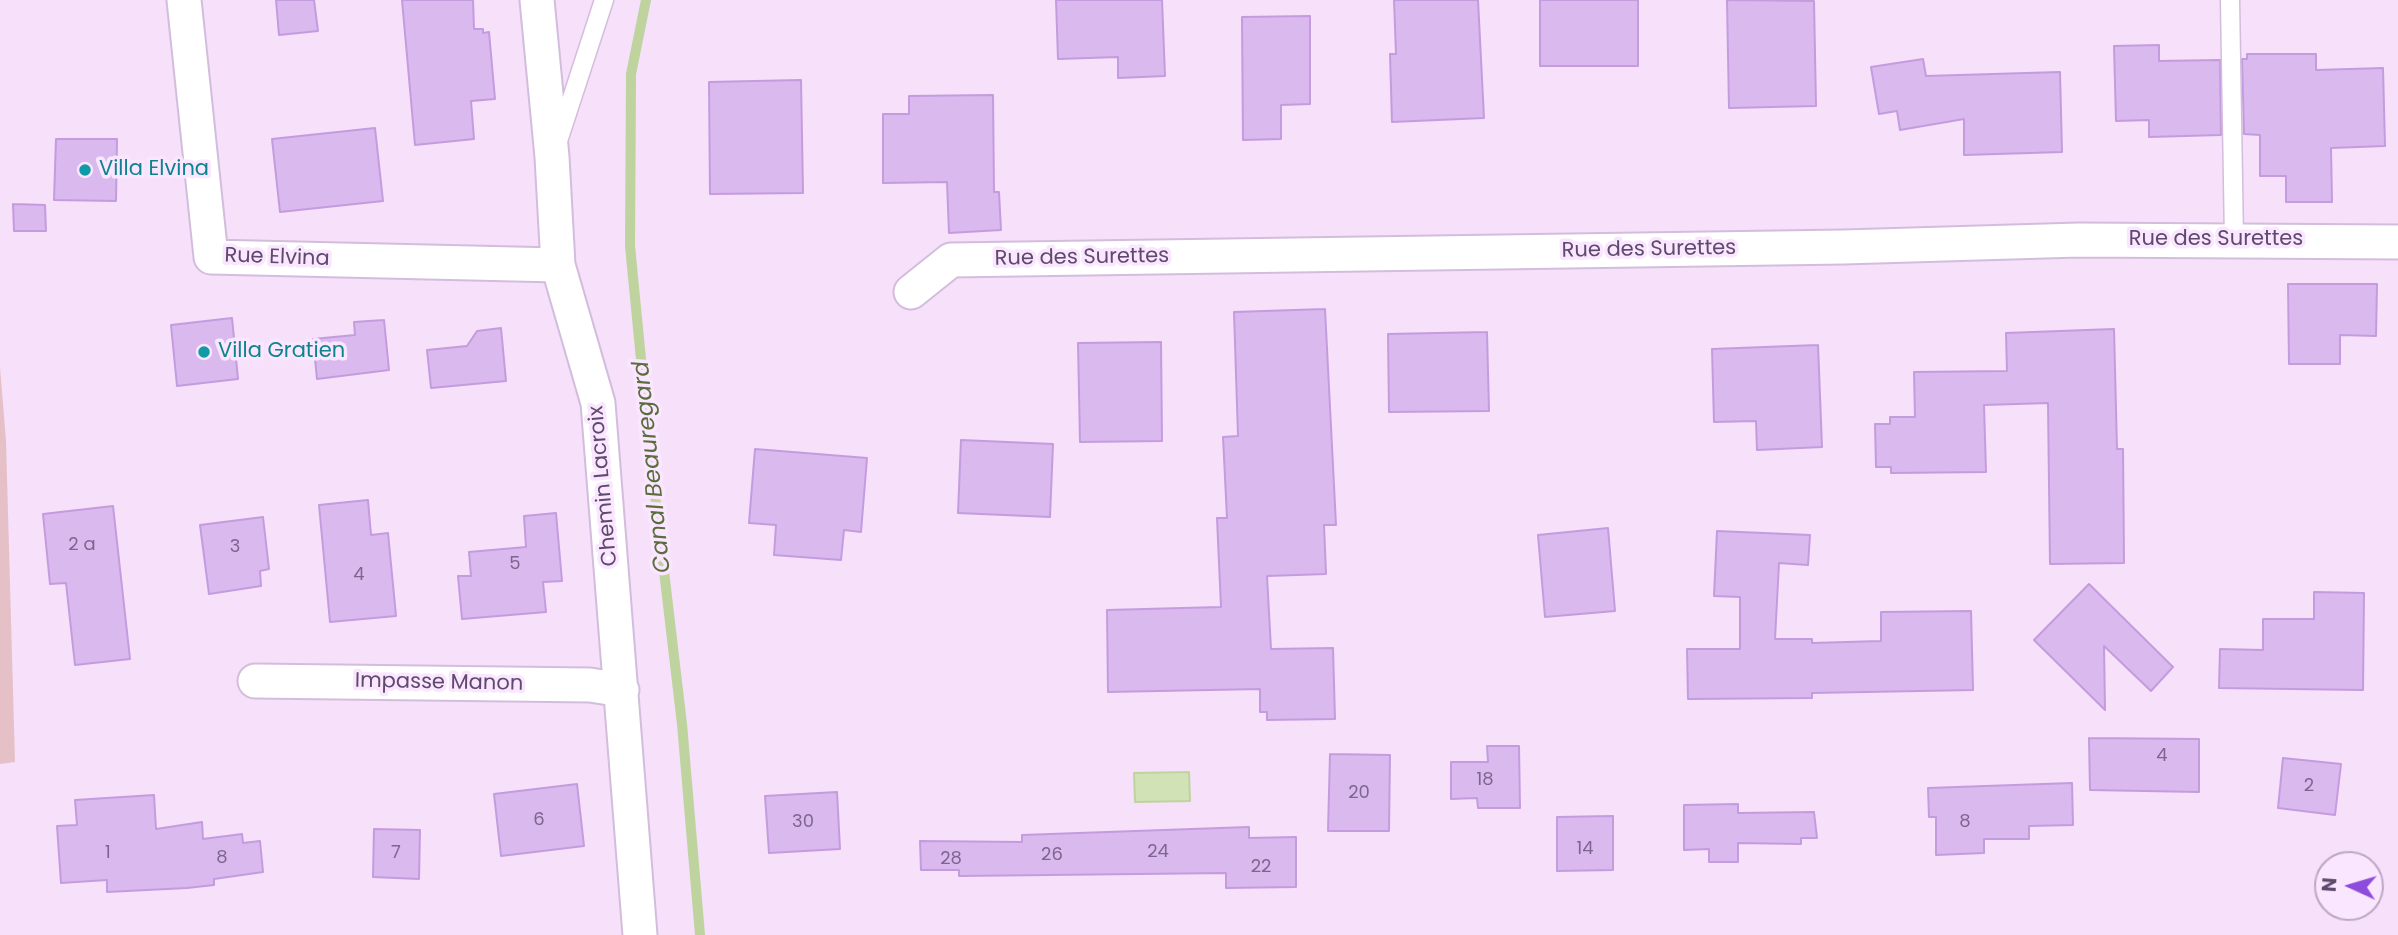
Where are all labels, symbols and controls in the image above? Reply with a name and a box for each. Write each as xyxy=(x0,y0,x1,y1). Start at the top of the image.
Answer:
place label: Villa Elvina xyxy=(99,157,209,183)
marker: Villa Elvina xyxy=(77,162,93,178)
street label: Rue des Surettes xyxy=(2129,227,2303,253)
street label: Rue des Surettes xyxy=(1562,236,1736,264)
street label: Rue Elvina xyxy=(224,244,330,272)
street label: Rue des Surettes xyxy=(995,244,1169,272)
place label: Villa Gratien xyxy=(218,339,345,365)
marker: Villa Gratien xyxy=(196,344,212,360)
water label: Canal Beauregard xyxy=(628,360,678,574)
street label: Chemin Lacroix xyxy=(584,405,624,567)
house number: 2 a xyxy=(68,534,96,556)
house number: 3 xyxy=(230,536,240,558)
house number: 5 xyxy=(509,553,521,575)
house number: 4 xyxy=(353,564,365,586)
street label: Impasse Manon xyxy=(355,669,523,697)
house number: 4 xyxy=(2156,745,2168,767)
house number: 18 xyxy=(1476,769,1494,791)
house number: 2 xyxy=(2304,775,2314,797)
house number: 20 xyxy=(1348,782,1370,804)
house number: 6 xyxy=(533,809,545,831)
house number: 30 xyxy=(792,811,814,833)
house number: 8 xyxy=(1959,811,1971,833)
house number: 14 xyxy=(1576,838,1594,860)
house number: 24 xyxy=(1147,841,1169,863)
house number: 1 xyxy=(105,842,111,864)
house number: 7 xyxy=(391,842,401,864)
house number: 26 xyxy=(1041,844,1063,866)
house number: 8 xyxy=(216,847,228,869)
house number: 28 xyxy=(940,848,962,870)
north arrow xyxy=(2314,851,2384,921)
house number: 22 xyxy=(1251,856,1271,878)
text: N xyxy=(2316,877,2344,893)

